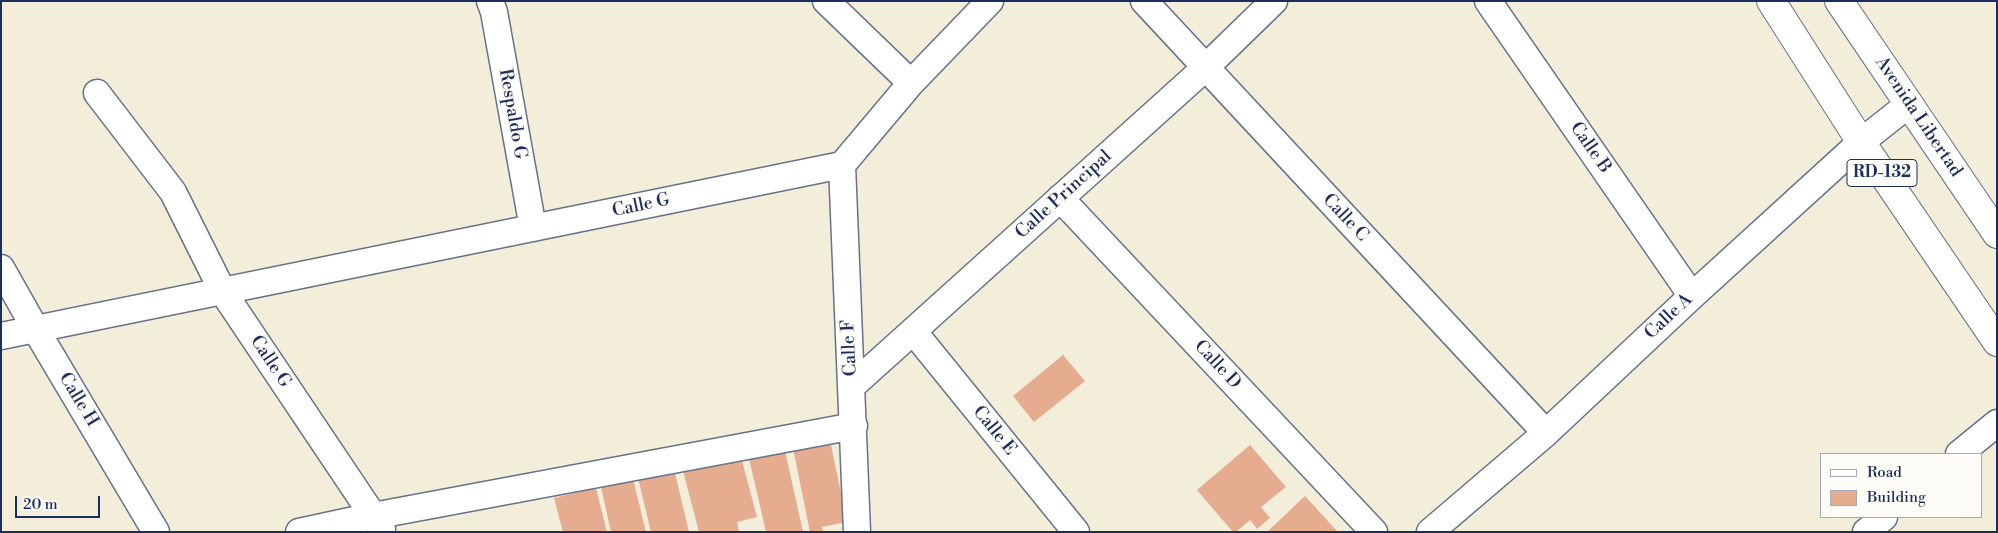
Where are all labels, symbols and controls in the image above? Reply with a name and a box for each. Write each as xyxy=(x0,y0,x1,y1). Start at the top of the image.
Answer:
street label: Avenida Libertad xyxy=(1870,53,1966,181)
street label: Respaldo G xyxy=(493,67,531,161)
street label: Calle B xyxy=(1565,118,1615,178)
street label: Calle Principal xyxy=(1011,146,1117,244)
road number: RD-132 xyxy=(1847,160,1917,187)
street label: Calle G xyxy=(610,189,672,223)
street label: Calle C xyxy=(1318,190,1372,246)
street label: Calle A xyxy=(1641,290,1697,344)
street label: Calle F xyxy=(838,319,862,377)
street label: Calle G xyxy=(245,332,295,392)
street label: Calle D xyxy=(1189,336,1245,394)
street label: Calle H xyxy=(53,369,103,431)
street label: Calle E xyxy=(968,402,1020,460)
legend xyxy=(1820,453,1983,518)
text: Road xyxy=(1867,463,1902,482)
scale bar xyxy=(18,486,102,518)
text: Building xyxy=(1867,488,1926,507)
text: 20 m xyxy=(23,495,58,514)

